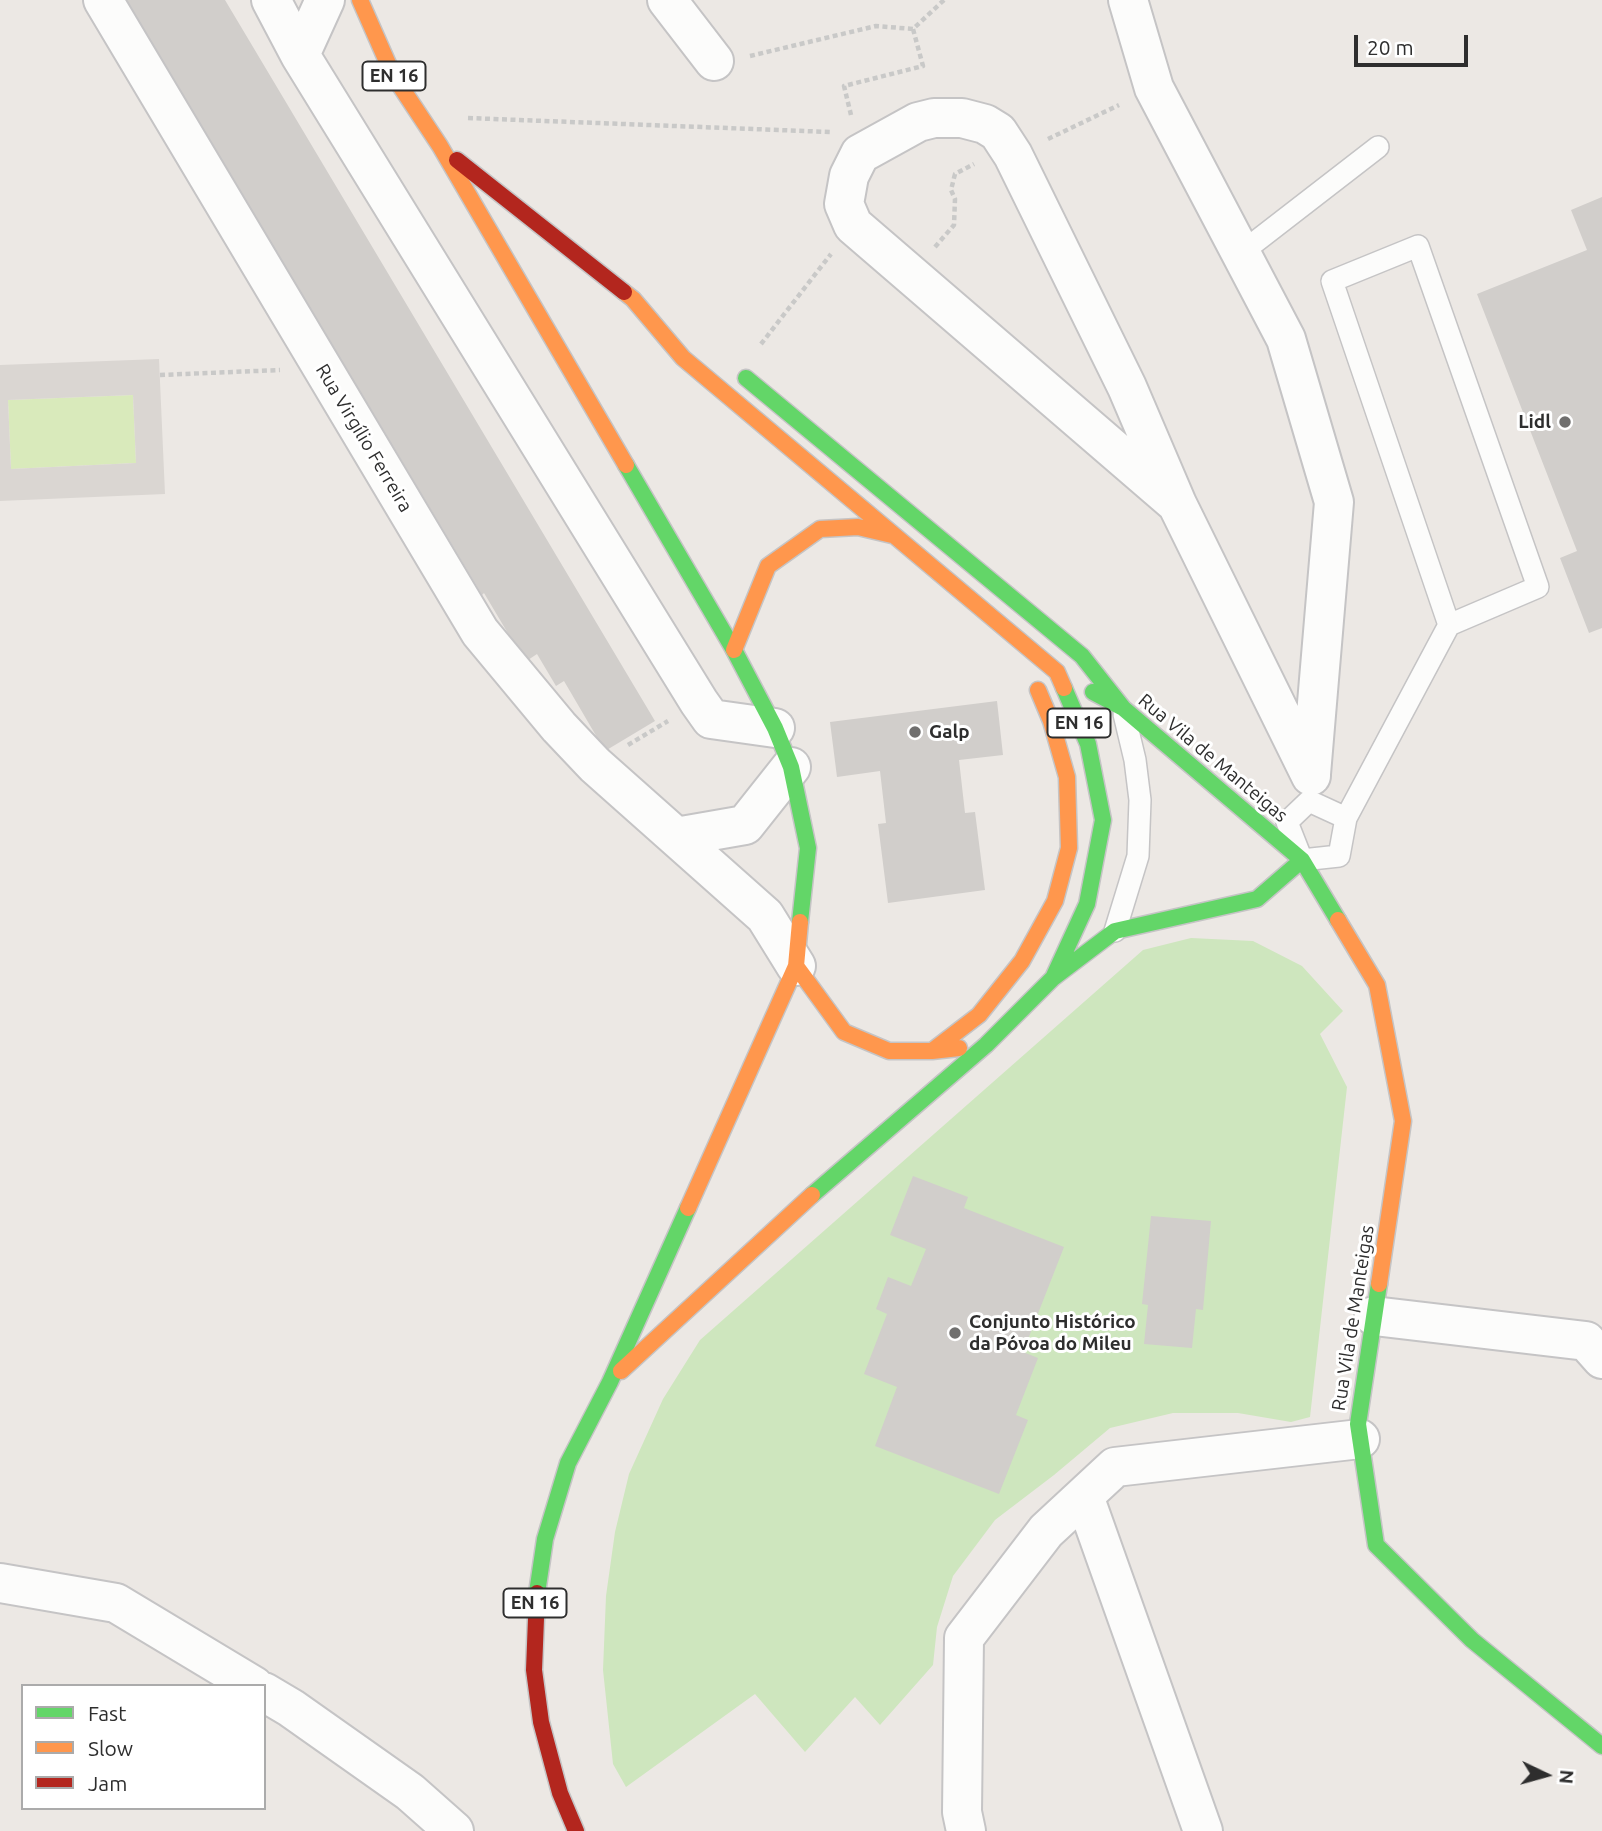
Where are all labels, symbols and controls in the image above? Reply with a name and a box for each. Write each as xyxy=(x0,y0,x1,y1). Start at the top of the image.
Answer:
scale bar xyxy=(1357,21,1471,65)
text: 20 m xyxy=(1367,35,1414,59)
road number: EN 16 xyxy=(362,62,426,90)
street label: Rua Virgílio Ferreira xyxy=(311,360,417,516)
place label: Lidl xyxy=(1518,411,1551,433)
marker: Lidl xyxy=(1557,414,1573,430)
street label: Rua Vila de Manteigas xyxy=(1134,689,1292,827)
road number: EN 16 xyxy=(1048,708,1110,738)
place label: Galp xyxy=(929,721,970,743)
marker: Galp xyxy=(907,724,923,740)
street label: Rua Vila de Manteigas xyxy=(1327,1223,1379,1413)
place label: Conjunto Histórico da Póvoa do Mileu xyxy=(969,1311,1136,1355)
marker: Conjunto Histórico da Póvoa do Mileu xyxy=(947,1325,963,1341)
road number: EN 16 xyxy=(504,1588,566,1618)
legend xyxy=(21,1684,266,1810)
text: Fast xyxy=(88,1701,126,1725)
text: Slow xyxy=(88,1736,133,1760)
north arrow xyxy=(1511,1740,1581,1810)
text: N xyxy=(1555,1769,1578,1785)
text: Jam xyxy=(88,1771,127,1795)

